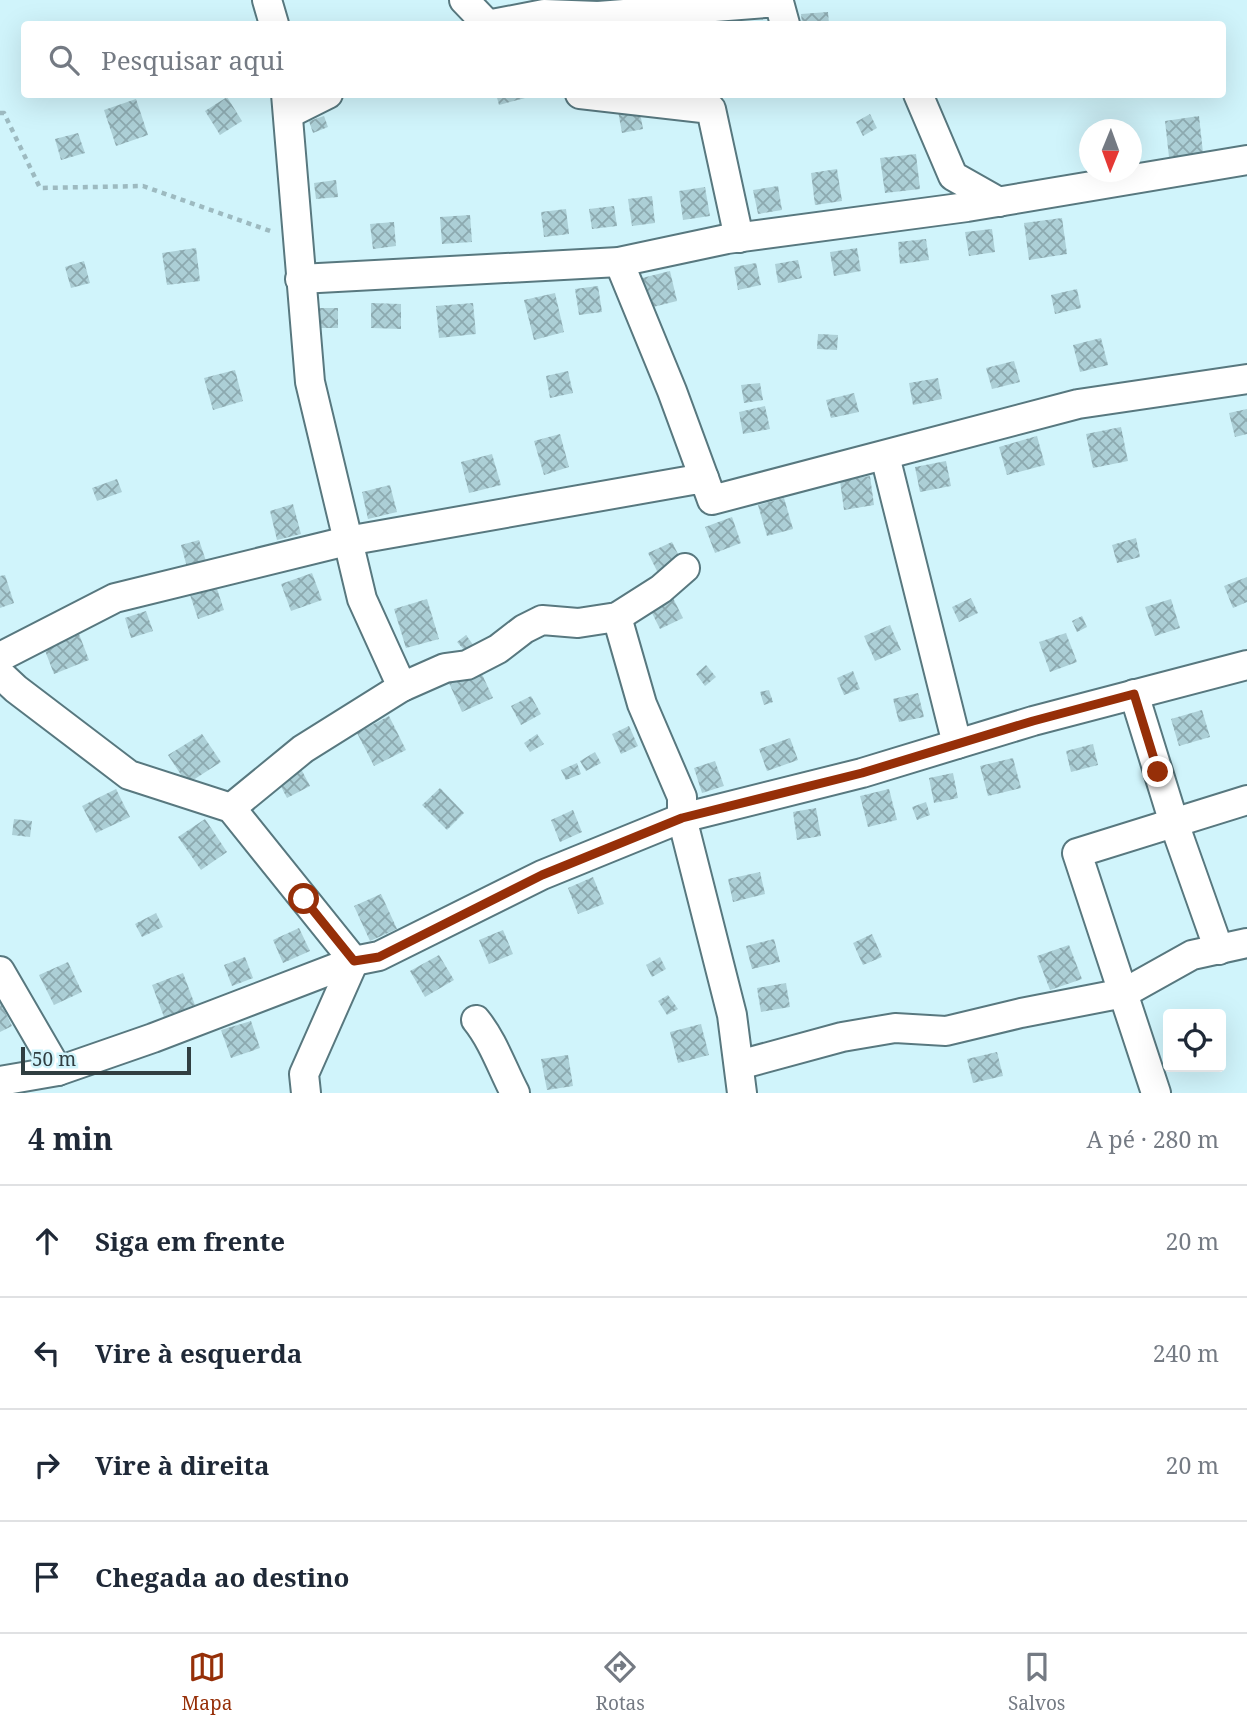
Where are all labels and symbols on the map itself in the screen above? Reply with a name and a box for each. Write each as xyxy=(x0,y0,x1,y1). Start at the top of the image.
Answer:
north arrow xyxy=(1079,119,1142,182)
route end xyxy=(1142,756,1173,787)
route start xyxy=(288,883,319,914)
scale bar xyxy=(21,1044,191,1076)

